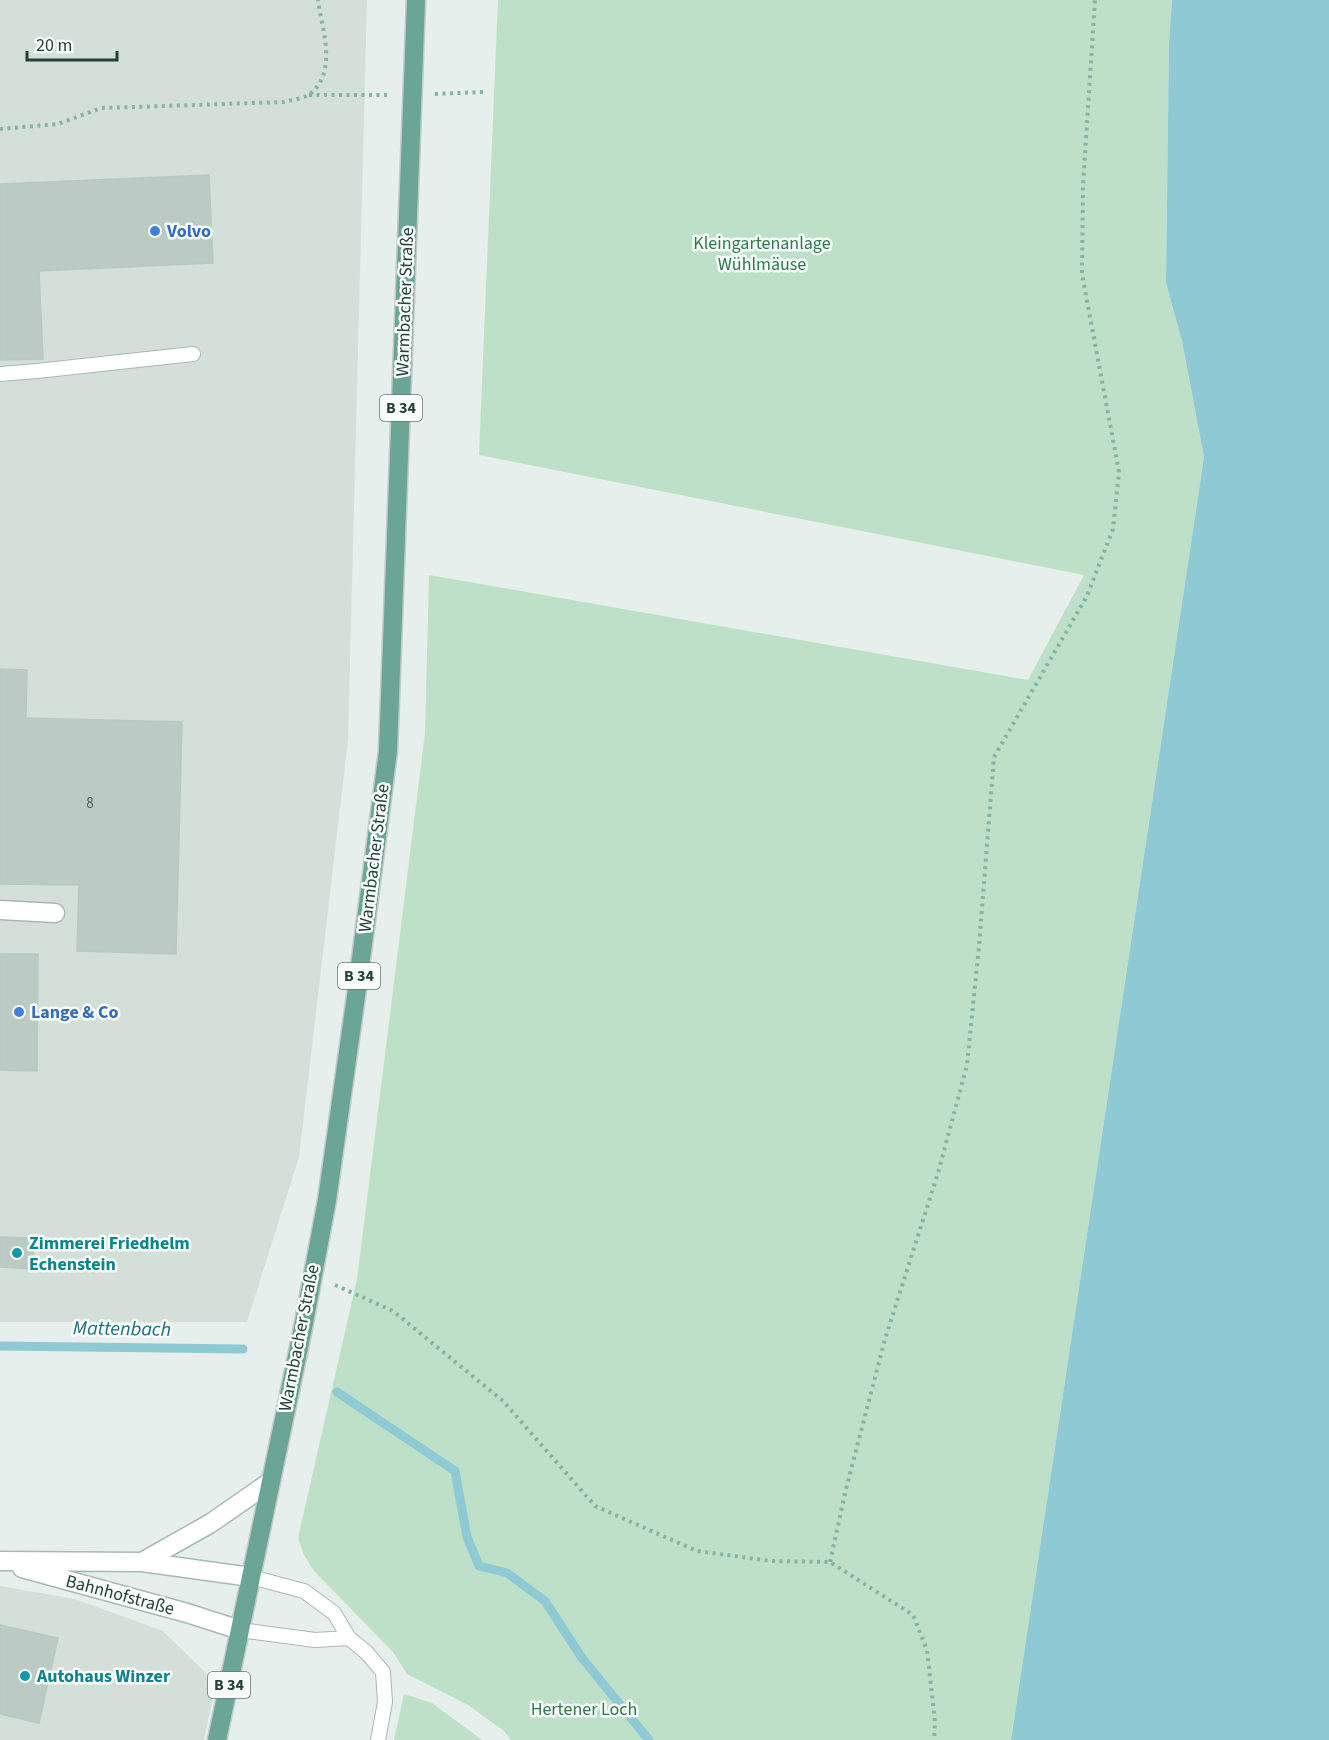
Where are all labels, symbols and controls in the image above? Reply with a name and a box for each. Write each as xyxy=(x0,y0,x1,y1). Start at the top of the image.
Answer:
scale bar xyxy=(27,24,117,62)
text: 20 m xyxy=(36,33,72,58)
place label: Volvo xyxy=(166,219,211,244)
marker: Volvo xyxy=(148,224,162,238)
street label: Warmbacher Straße xyxy=(390,227,420,377)
park label: Kleingartenanlage Wühlmäuse xyxy=(693,231,831,277)
road number: B 34 xyxy=(380,395,422,421)
street label: Warmbacher Straße xyxy=(353,782,396,934)
house number: 8 xyxy=(86,793,94,814)
road number: B 34 xyxy=(338,963,380,989)
place label: Lange & Co xyxy=(31,1000,118,1025)
marker: Lange & Co xyxy=(12,1005,26,1019)
place label: Zimmerei Friedhelm Echenstein xyxy=(29,1231,190,1277)
marker: Zimmerei Friedhelm Echenstein xyxy=(10,1246,24,1260)
street label: Warmbacher Straße xyxy=(273,1262,326,1414)
water label: Mattenbach xyxy=(73,1314,171,1344)
street label: Bahnhofstraße xyxy=(63,1569,177,1622)
place label: Autohaus Winzer xyxy=(36,1664,171,1689)
marker: Autohaus Winzer xyxy=(18,1669,32,1683)
road number: B 34 xyxy=(208,1672,250,1698)
park label: Hertener Loch xyxy=(531,1697,637,1722)

